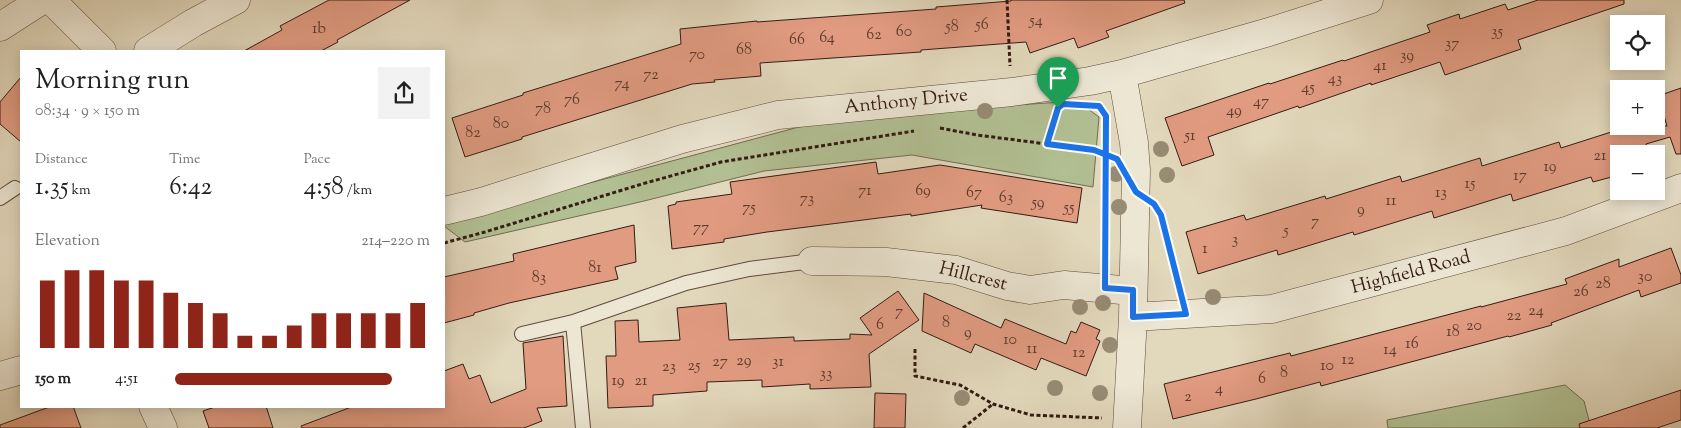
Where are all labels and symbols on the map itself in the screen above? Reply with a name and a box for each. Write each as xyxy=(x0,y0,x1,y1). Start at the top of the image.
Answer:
house number: 54 xyxy=(1028,10,1043,33)
house number: 56 xyxy=(974,14,989,37)
house number: 58 xyxy=(944,16,959,39)
house number: 1b xyxy=(312,18,326,41)
house number: 60 xyxy=(896,21,912,44)
house number: 35 xyxy=(1491,21,1503,44)
house number: 62 xyxy=(866,24,882,47)
house number: 64 xyxy=(819,27,835,50)
house number: 66 xyxy=(789,29,805,52)
house number: 37 xyxy=(1445,33,1459,56)
house number: 68 xyxy=(736,39,752,62)
house number: 70 xyxy=(689,44,705,67)
house number: 39 xyxy=(1400,45,1414,68)
house number: 41 xyxy=(1373,55,1387,78)
pin xyxy=(1037,57,1079,108)
house number: 72 xyxy=(643,64,659,87)
house number: 43 xyxy=(1328,68,1342,91)
house number: 74 xyxy=(615,73,630,96)
house number: 45 xyxy=(1301,77,1315,100)
street label: Anthony Drive xyxy=(843,82,969,122)
house number: 76 xyxy=(564,89,580,112)
house number: 47 xyxy=(1253,91,1269,114)
house number: 78 xyxy=(535,98,551,121)
house number: 49 xyxy=(1226,100,1242,123)
house number: 80 xyxy=(493,113,509,136)
house number: 82 xyxy=(465,122,481,145)
house number: 51 xyxy=(1184,125,1196,148)
house number: 21 xyxy=(1594,145,1607,168)
house number: 19 xyxy=(1543,156,1557,179)
house number: 17 xyxy=(1513,165,1527,188)
house number: 15 xyxy=(1465,173,1476,196)
house number: 71 xyxy=(858,180,872,203)
house number: 69 xyxy=(915,180,931,203)
house number: 67 xyxy=(966,182,982,205)
house number: 13 xyxy=(1435,182,1447,205)
house number: 63 xyxy=(999,187,1013,210)
house number: 73 xyxy=(800,188,814,211)
house number: 11 xyxy=(1386,190,1397,213)
house number: 59 xyxy=(1030,192,1045,215)
house number: 75 xyxy=(742,197,756,220)
house number: 55 xyxy=(1062,197,1075,220)
house number: 9 xyxy=(1357,199,1365,222)
house number: 7 xyxy=(1311,211,1319,234)
house number: 77 xyxy=(693,217,709,240)
house number: 5 xyxy=(1282,220,1289,243)
house number: 3 xyxy=(1232,229,1238,252)
house number: 1 xyxy=(1202,238,1208,261)
street label: Highfield Road xyxy=(1348,244,1474,302)
street label: Hillcrest xyxy=(936,256,1010,299)
house number: 81 xyxy=(588,257,602,280)
house number: 30 xyxy=(1638,266,1652,289)
house number: 83 xyxy=(532,267,546,290)
house number: 28 xyxy=(1595,273,1611,296)
house number: 26 xyxy=(1573,281,1589,304)
house number: 24 xyxy=(1528,300,1544,323)
house number: 7 xyxy=(895,301,903,324)
house number: 22 xyxy=(1507,305,1522,328)
house number: 8 xyxy=(942,312,950,335)
house number: 6 xyxy=(876,314,884,337)
house number: 20 xyxy=(1466,315,1482,338)
house number: 18 xyxy=(1446,321,1460,344)
house number: 9 xyxy=(964,322,972,345)
house number: 10 xyxy=(1003,329,1017,352)
house number: 16 xyxy=(1405,333,1419,356)
house number: 11 xyxy=(1027,338,1038,361)
house number: 14 xyxy=(1383,339,1397,362)
house number: 12 xyxy=(1073,342,1086,365)
house number: 12 xyxy=(1342,349,1355,372)
house number: 29 xyxy=(736,350,752,373)
house number: 27 xyxy=(712,351,728,374)
house number: 31 xyxy=(772,351,785,374)
house number: 25 xyxy=(688,355,701,378)
house number: 10 xyxy=(1320,355,1334,378)
house number: 23 xyxy=(662,356,676,379)
house number: 8 xyxy=(1280,362,1288,385)
house number: 33 xyxy=(820,363,832,386)
house number: 6 xyxy=(1258,368,1266,391)
house number: 19 xyxy=(611,370,625,393)
house number: 21 xyxy=(635,370,648,393)
house number: 4 xyxy=(1215,378,1223,401)
house number: 2 xyxy=(1184,386,1192,409)

